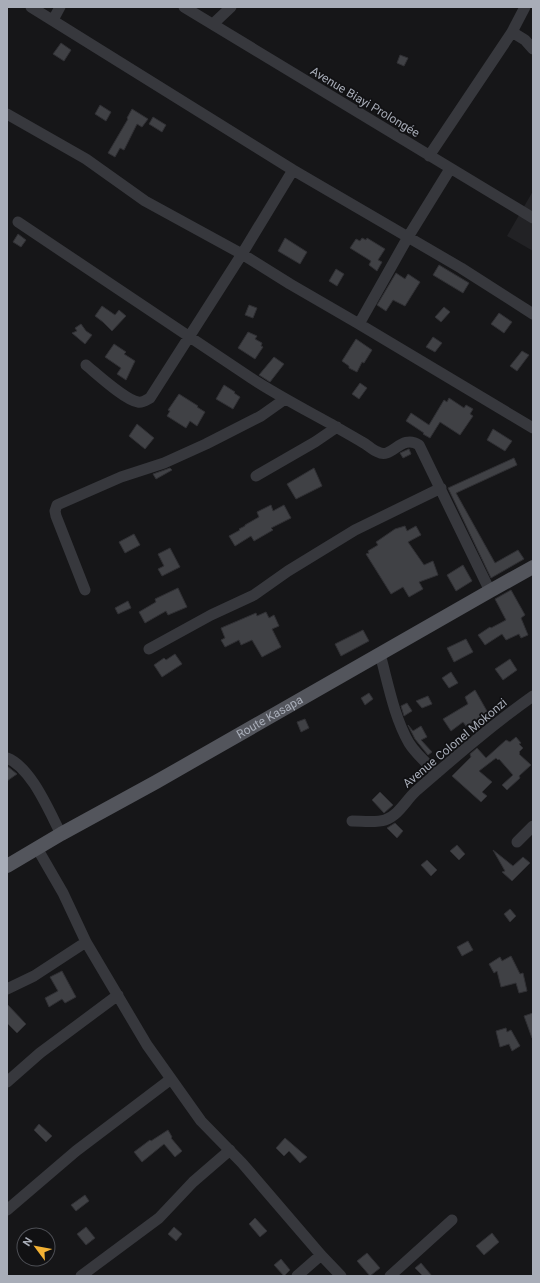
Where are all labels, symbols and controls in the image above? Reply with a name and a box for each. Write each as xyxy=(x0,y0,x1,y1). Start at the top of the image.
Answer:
street label: Avenue Biayi Prolongée xyxy=(308,64,422,140)
street label: Route Kasapa xyxy=(234,692,305,742)
street label: Avenue Colonel Mokonzi xyxy=(400,695,510,791)
north arrow xyxy=(16,1227,56,1267)
text: N xyxy=(20,1235,36,1249)

